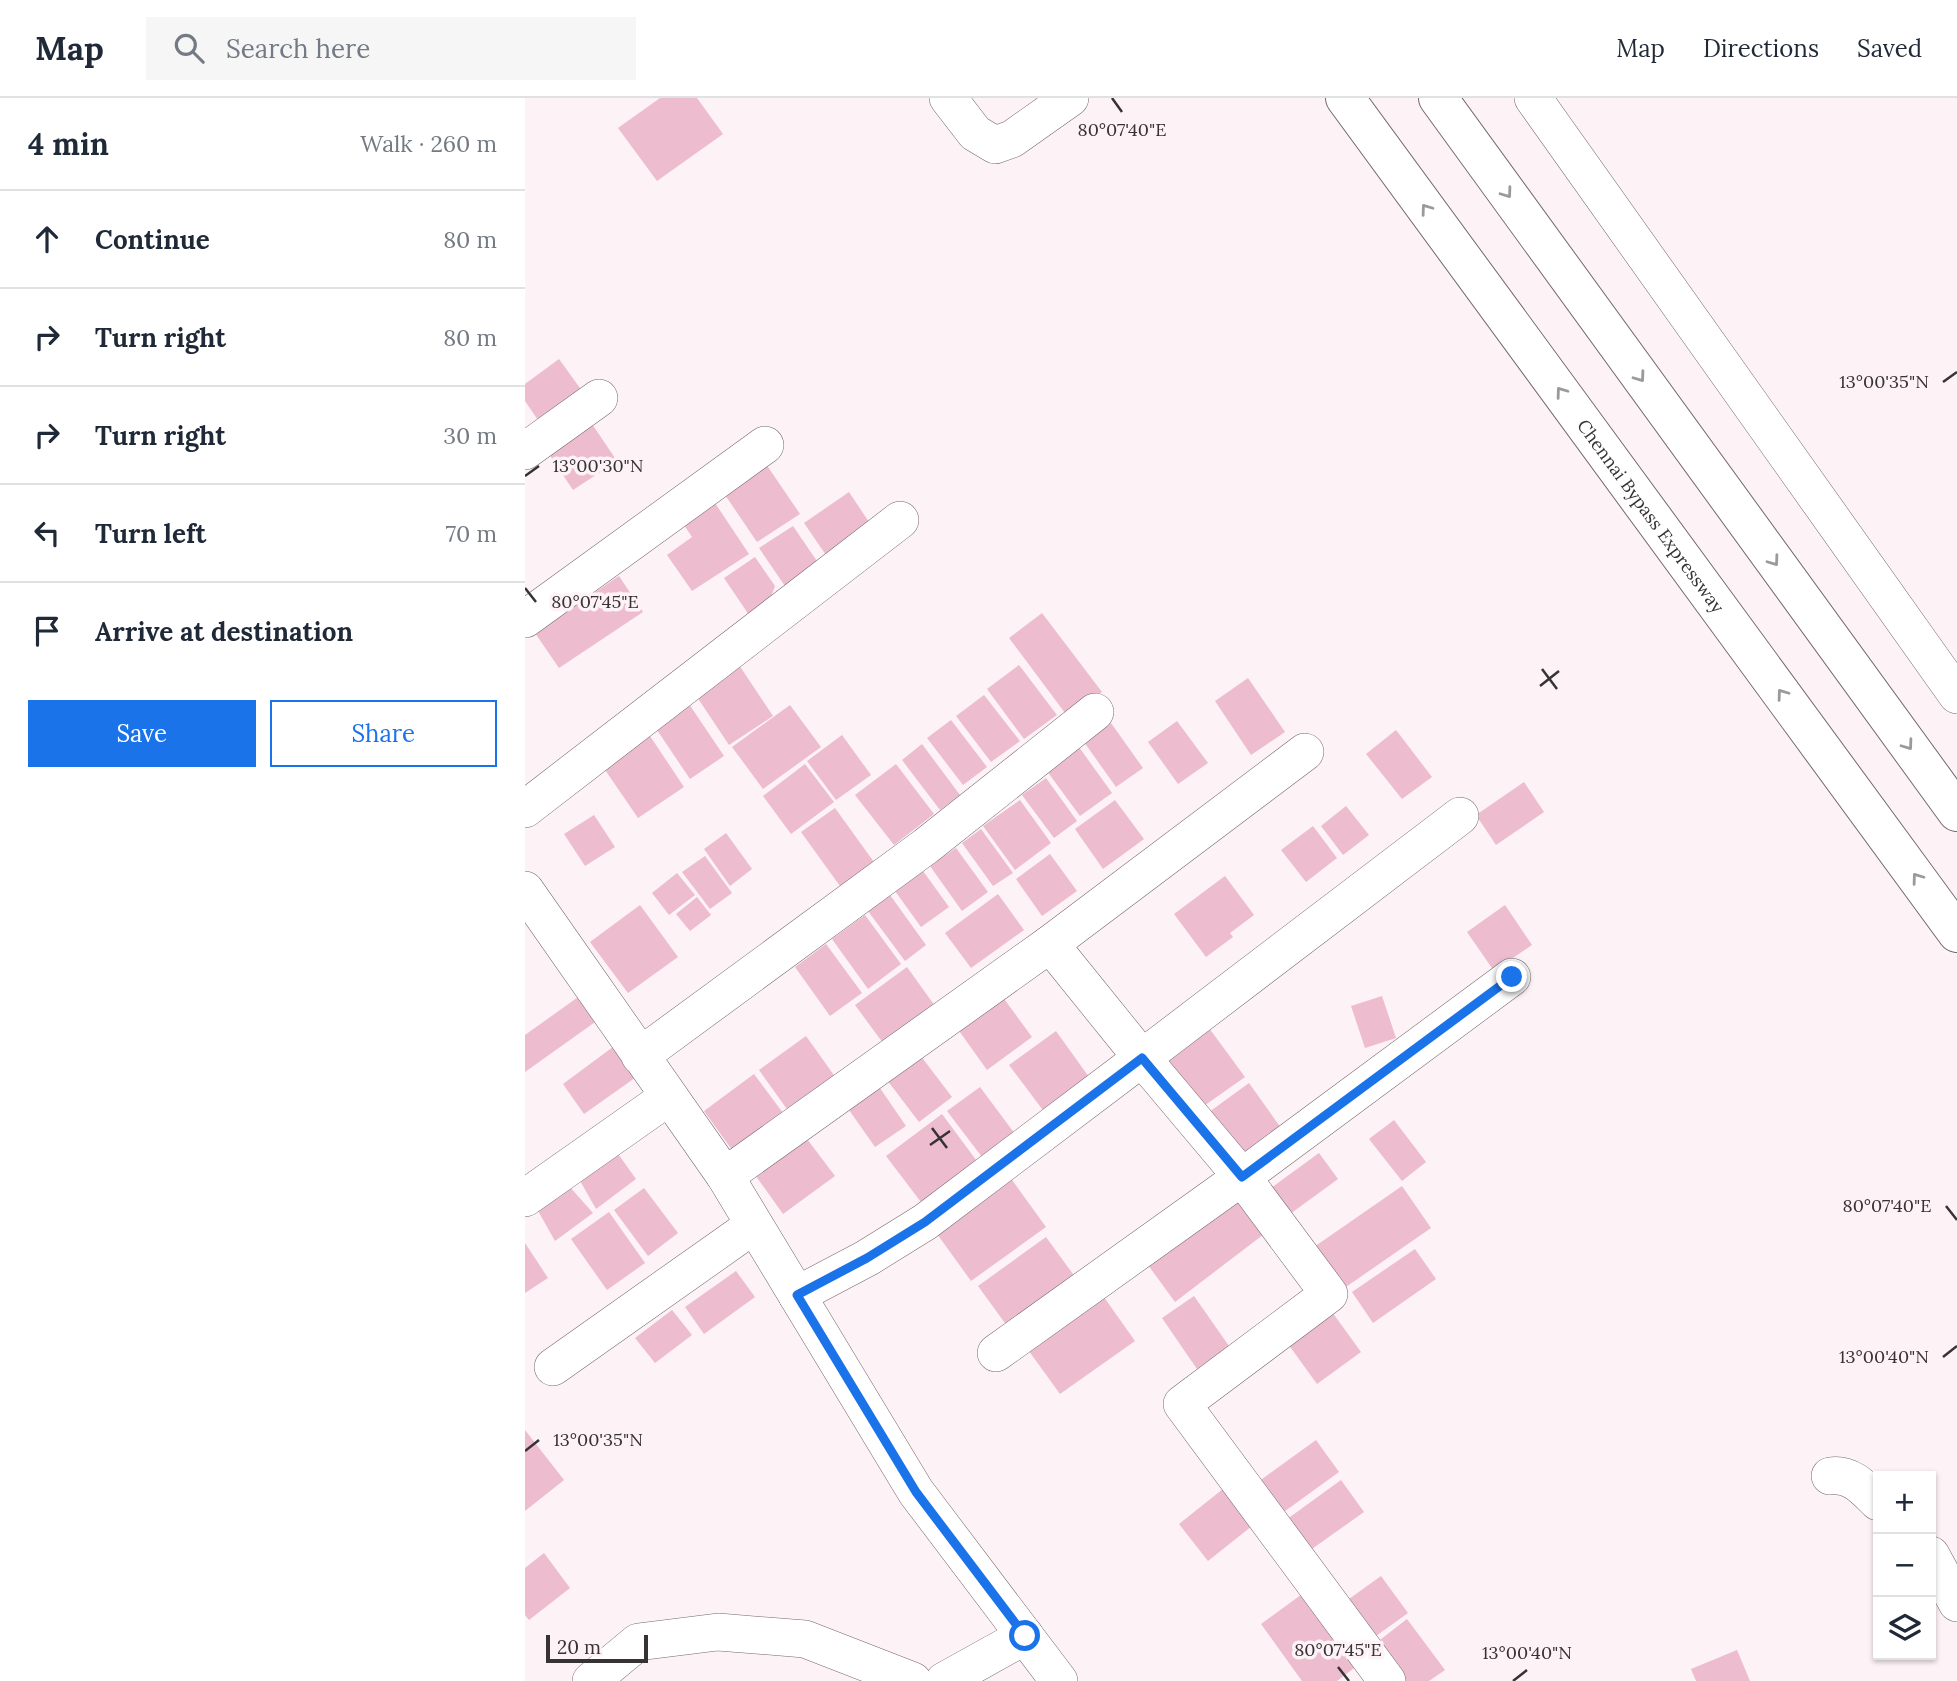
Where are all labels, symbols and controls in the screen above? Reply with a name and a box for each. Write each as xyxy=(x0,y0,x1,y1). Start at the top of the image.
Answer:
search box xyxy=(146,17,636,80)
text: Map xyxy=(35,27,104,69)
icon: search xyxy=(170,29,208,67)
text: Search here xyxy=(226,32,370,65)
text: Map xyxy=(1616,33,1665,64)
text: Directions xyxy=(1703,33,1819,64)
text: Saved xyxy=(1857,33,1922,64)
text: 80°07'40"E xyxy=(1078,118,1166,141)
text: 4 min xyxy=(28,125,109,163)
text: Walk · 260 m xyxy=(360,129,497,158)
one-way arrow xyxy=(1499,185,1511,198)
one-way arrow xyxy=(1422,204,1435,217)
icon: ahead xyxy=(28,220,66,258)
text: Continue xyxy=(95,223,210,256)
text: 80 m xyxy=(443,225,497,254)
icon: right xyxy=(28,318,66,356)
text: Turn right xyxy=(95,321,226,354)
text: 80 m xyxy=(443,323,497,352)
one-way arrow xyxy=(1632,369,1645,382)
text: 13°00'35"N xyxy=(1839,370,1929,393)
one-way arrow xyxy=(1556,387,1569,400)
street label: Chennai Bypass Expressway xyxy=(1573,414,1730,618)
icon: right xyxy=(28,416,66,454)
text: Turn right xyxy=(95,419,226,452)
text: 30 m xyxy=(443,421,497,450)
text: 13°00'30"N xyxy=(552,454,644,477)
icon: left xyxy=(28,514,66,552)
text: Turn left xyxy=(95,517,206,550)
text: 70 m xyxy=(446,519,497,548)
one-way arrow xyxy=(1766,553,1778,566)
text: 80°07'45"E xyxy=(551,590,639,613)
icon: arrive xyxy=(28,612,66,650)
text: Arrive at destination xyxy=(95,615,353,648)
one-way arrow xyxy=(1778,690,1790,702)
button: Save xyxy=(28,700,256,767)
button: Share xyxy=(270,700,497,767)
one-way arrow xyxy=(1899,738,1912,750)
one-way arrow xyxy=(1912,873,1925,886)
route end xyxy=(1496,961,1527,992)
text: 80°07'40"E xyxy=(1843,1194,1931,1217)
text: 13°00'40"N xyxy=(1839,1345,1929,1368)
text: 13°00'35"N xyxy=(553,1428,643,1451)
map controls xyxy=(1873,1471,1936,1660)
button: + xyxy=(1873,1471,1936,1534)
button: − xyxy=(1873,1534,1936,1597)
button: layers xyxy=(1873,1597,1936,1660)
route start xyxy=(1009,1620,1040,1651)
scale bar xyxy=(546,1632,647,1664)
text: 20 m xyxy=(557,1635,601,1659)
text: 80°07'45"E xyxy=(1294,1638,1382,1661)
text: 13°00'40"N xyxy=(1482,1641,1572,1664)

